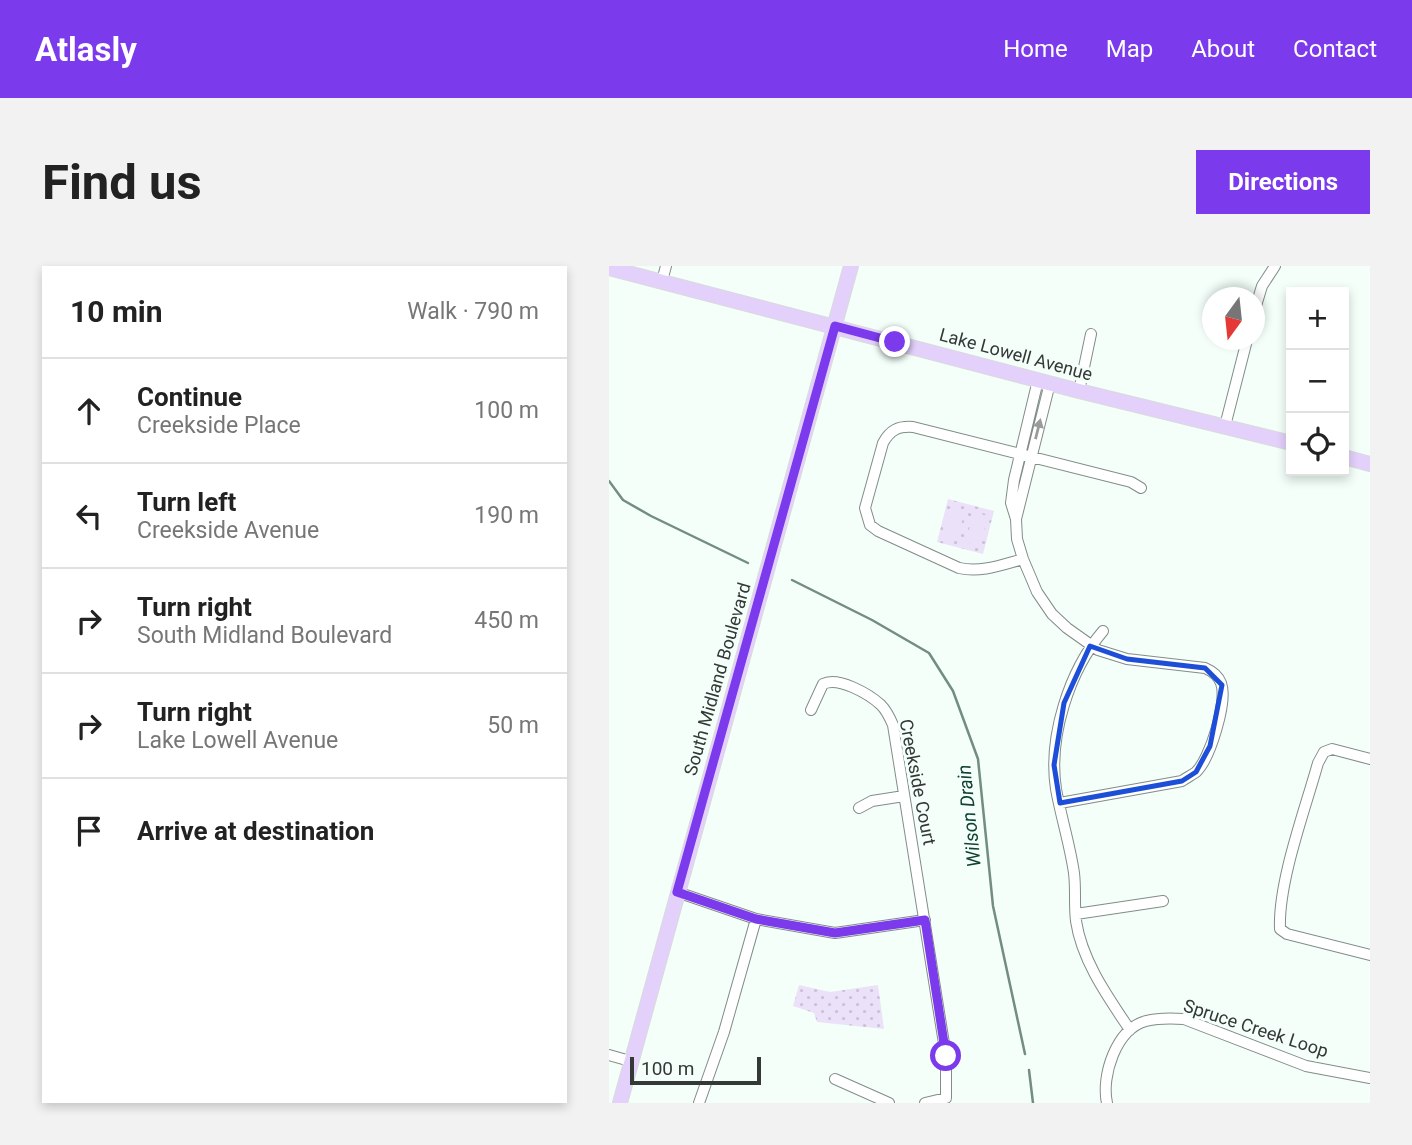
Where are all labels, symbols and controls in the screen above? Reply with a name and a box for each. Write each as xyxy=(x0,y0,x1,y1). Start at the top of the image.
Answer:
text: Atlasly xyxy=(35,30,137,69)
text: Home xyxy=(1003,35,1068,63)
text: Map xyxy=(1106,35,1153,63)
text: About xyxy=(1191,35,1255,63)
text: Contact xyxy=(1293,35,1377,63)
button: Directions xyxy=(1196,150,1370,214)
text: Find us xyxy=(42,154,202,211)
north arrow xyxy=(1202,287,1265,350)
map controls xyxy=(1286,287,1349,476)
button: + xyxy=(1286,287,1349,350)
text: 10 min xyxy=(70,294,163,329)
text: Walk · 790 m xyxy=(407,298,539,325)
street label: Lake Lowell Avenue xyxy=(937,323,1095,385)
route end xyxy=(879,326,910,357)
button: − xyxy=(1286,350,1349,413)
text: Continue xyxy=(137,382,242,412)
icon: ahead xyxy=(70,392,108,430)
text: 100 m xyxy=(474,397,539,424)
text: Creekside Place xyxy=(137,412,301,439)
button: locate xyxy=(1286,413,1349,476)
one-way arrow xyxy=(1033,418,1044,440)
text: Turn left xyxy=(137,487,236,517)
icon: left xyxy=(70,497,108,535)
text: 190 m xyxy=(474,502,539,529)
text: Creekside Avenue xyxy=(137,517,319,544)
street label: South Midland Boulevard xyxy=(679,580,755,778)
text: Turn right xyxy=(137,592,252,622)
icon: right xyxy=(70,602,108,640)
text: 450 m xyxy=(474,607,539,634)
text: South Midland Boulevard xyxy=(137,622,392,649)
text: Turn right xyxy=(137,697,252,727)
icon: right xyxy=(70,707,108,745)
text: 50 m xyxy=(487,712,539,739)
street label: Creekside Court xyxy=(895,717,941,847)
text: Lake Lowell Avenue xyxy=(137,727,338,754)
water label: Wilson Drain xyxy=(952,764,986,868)
icon: arrive xyxy=(70,812,108,850)
text: Arrive at destination xyxy=(137,816,374,846)
street label: Spruce Creek Loop xyxy=(1181,995,1331,1061)
route start xyxy=(930,1040,961,1071)
scale bar xyxy=(630,1054,761,1086)
text: 100 m xyxy=(641,1057,694,1080)

